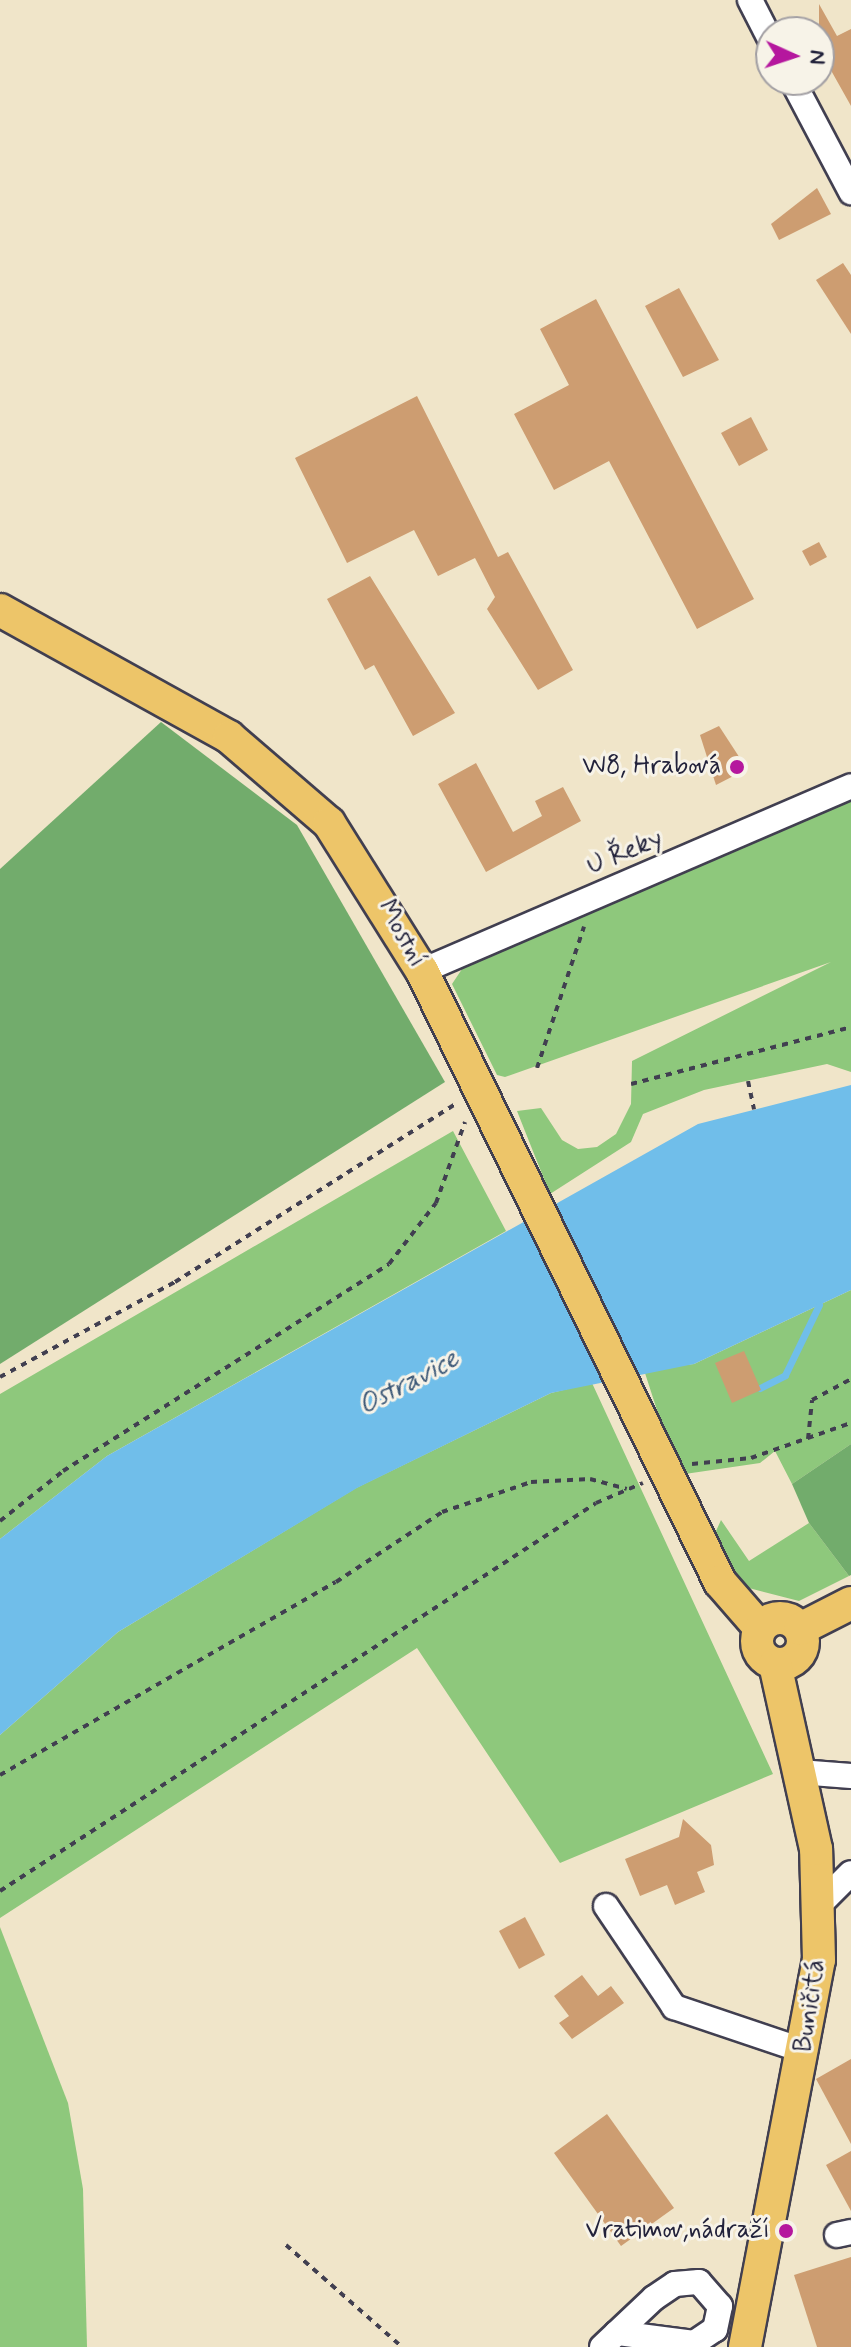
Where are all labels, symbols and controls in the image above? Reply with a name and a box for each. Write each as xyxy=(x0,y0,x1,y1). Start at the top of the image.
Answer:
north arrow xyxy=(755,16,835,96)
text: N xyxy=(803,49,831,65)
place label: W8, Hrabová xyxy=(582,751,721,783)
marker: W8, Hrabová xyxy=(728,758,746,776)
street label: U Řeky xyxy=(583,823,667,883)
street label: Mostní xyxy=(370,895,432,973)
water label: Ostravice xyxy=(353,1343,465,1423)
street label: Buničitá xyxy=(789,1958,833,2054)
place label: Vratimov,nádraží xyxy=(585,2215,770,2247)
marker: Vratimov,nádraží xyxy=(777,2222,795,2240)

